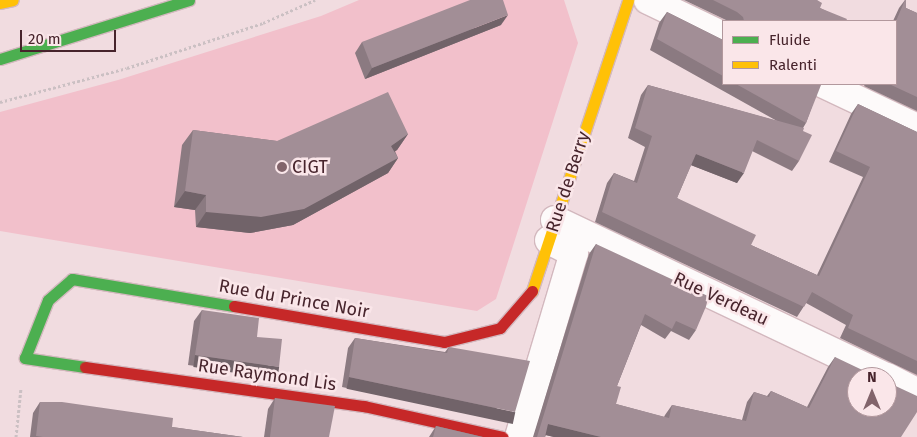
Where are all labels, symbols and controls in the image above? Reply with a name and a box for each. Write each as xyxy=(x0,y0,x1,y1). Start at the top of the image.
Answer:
scale bar xyxy=(22,20,119,52)
legend xyxy=(722,20,897,85)
text: 20 m xyxy=(28,30,61,48)
text: Fluide xyxy=(769,31,811,49)
text: Ralenti xyxy=(769,56,817,74)
street label: Rue de Berry xyxy=(542,129,594,235)
place label: CIGT xyxy=(292,156,328,178)
marker: CIGT xyxy=(276,161,288,173)
street label: Rue Verdeau xyxy=(670,268,772,330)
street label: Rue du Prince Noir xyxy=(217,275,371,323)
street label: Rue Raymond Lis xyxy=(196,355,338,395)
north arrow xyxy=(847,367,897,417)
text: N xyxy=(867,369,877,386)

